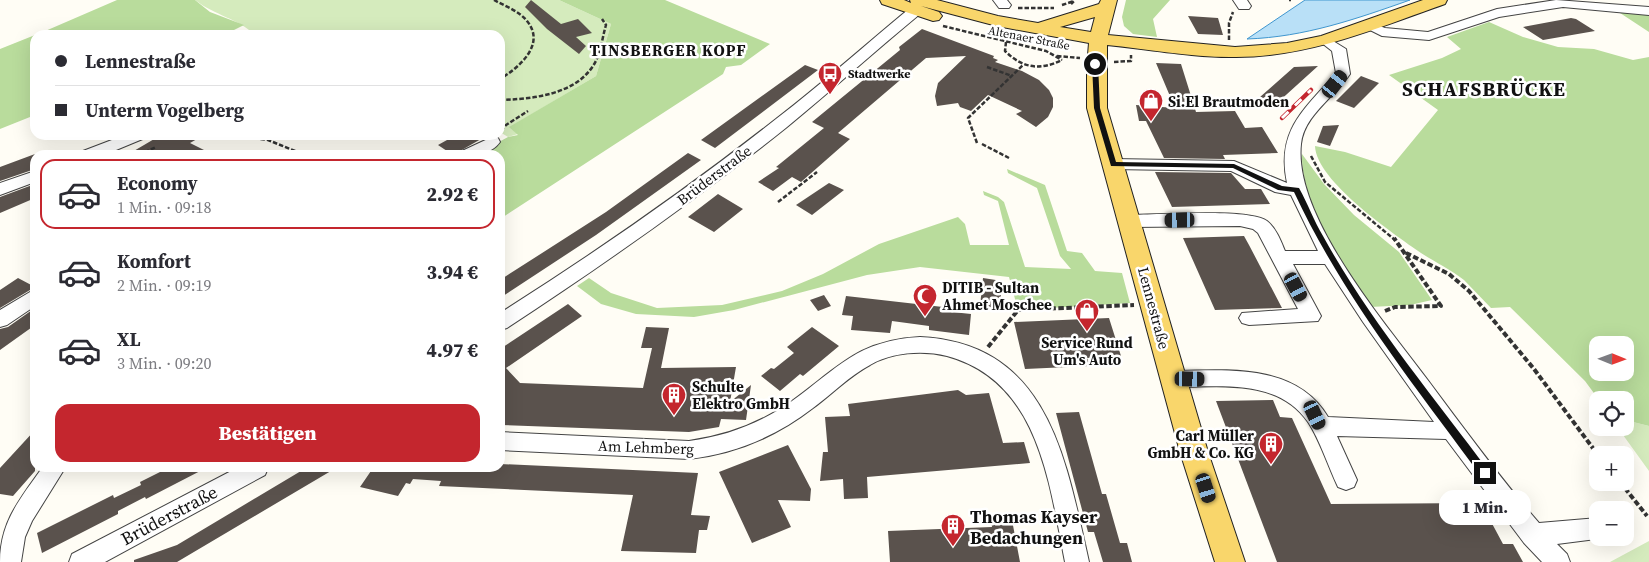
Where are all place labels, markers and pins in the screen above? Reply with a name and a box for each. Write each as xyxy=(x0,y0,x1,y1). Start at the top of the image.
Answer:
bus stop icon: Stadtwerke xyxy=(817,61,843,95)
place label: Stadtwerke xyxy=(848,66,910,82)
shop icon: Si.El Brautmoden xyxy=(1138,88,1164,122)
place label: Si.El Brautmoden xyxy=(1168,91,1289,112)
place label: DITIB - Sultan Ahmet Moschee xyxy=(942,277,1052,315)
mosque icon: DITIB - Sultan Ahmet Moschee xyxy=(912,283,938,317)
shop icon: Service Rund Um's Auto xyxy=(1074,298,1100,332)
place label: Service Rund Um's Auto xyxy=(1041,332,1133,370)
place label: Schulte Elektro GmbH xyxy=(692,376,790,414)
building icon: Schulte Elektro GmbH xyxy=(661,382,687,416)
place label: Carl Müller GmbH & Co. KG xyxy=(1147,425,1254,463)
building icon: Carl Müller GmbH & Co. KG xyxy=(1258,431,1284,465)
place label: Thomas Kayser Bedachungen xyxy=(970,504,1098,550)
building icon: Thomas Kayser Bedachungen xyxy=(940,513,966,547)

